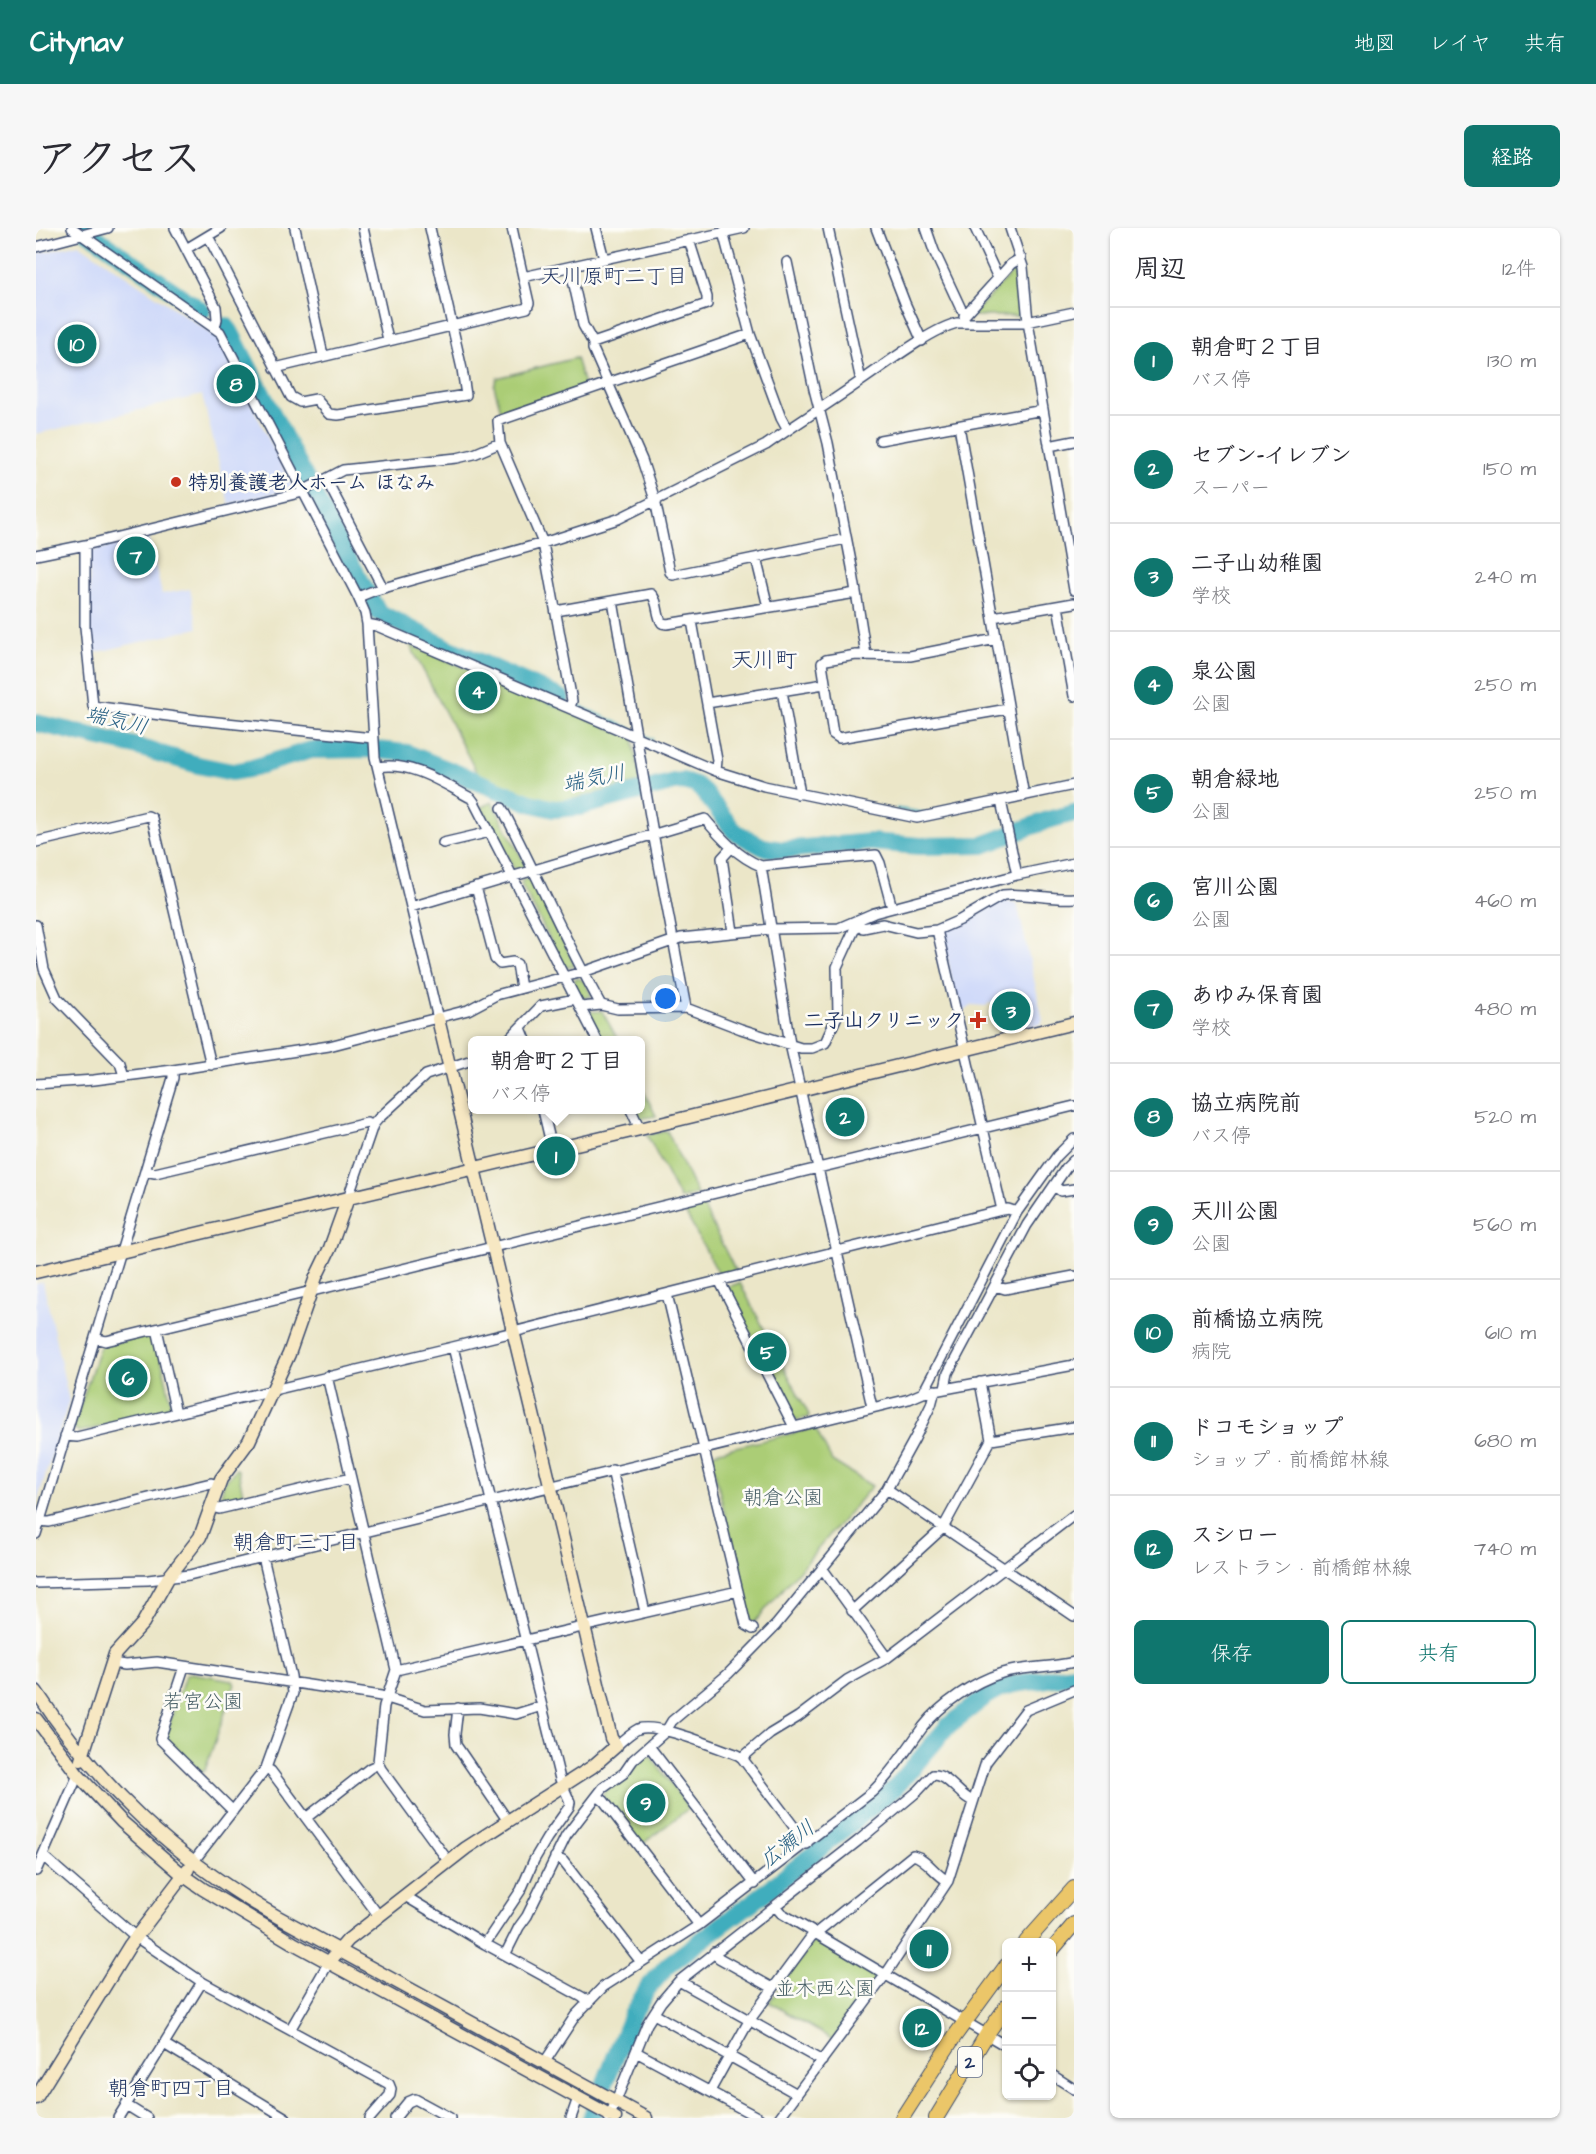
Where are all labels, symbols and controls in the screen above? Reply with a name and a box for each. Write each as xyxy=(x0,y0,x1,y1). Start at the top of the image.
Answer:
text: Citynav xyxy=(30,23,124,62)
text: 地図 xyxy=(1354,29,1396,58)
text: レイヤ xyxy=(1429,29,1491,58)
text: 共有 xyxy=(1524,29,1566,58)
button: 経路 xyxy=(1464,125,1560,187)
text: アクセス xyxy=(36,131,201,189)
text: 周辺 xyxy=(1134,251,1186,287)
text: 12件 xyxy=(1502,255,1536,283)
district label: 天川原町二丁目 xyxy=(541,262,688,291)
pin: 10 xyxy=(58,322,96,366)
text: 朝倉町２丁目 xyxy=(1191,332,1323,363)
text: 1 xyxy=(1152,347,1155,375)
text: 130 m xyxy=(1487,347,1536,375)
pin: 8 xyxy=(216,362,256,406)
text: バス停 xyxy=(1191,366,1251,394)
text: セブン-イレブン xyxy=(1191,440,1352,471)
text: 2 xyxy=(1148,455,1159,483)
text: 150 m xyxy=(1483,455,1536,483)
place label: 特別養護老人ホーム ほなみ xyxy=(188,469,435,497)
text: スーパー xyxy=(1191,474,1270,502)
marker: 特別養護老人ホーム ほなみ xyxy=(169,475,183,489)
pin: 7 xyxy=(116,534,156,578)
text: 二子山幼稚園 xyxy=(1191,548,1323,579)
text: 3 xyxy=(1148,563,1159,591)
text: 240 m xyxy=(1475,563,1536,591)
text: 学校 xyxy=(1191,582,1231,610)
district label: 天川町 xyxy=(731,645,797,676)
text: 泉公園 xyxy=(1191,656,1257,687)
pin: 4 xyxy=(458,668,498,714)
text: 4 xyxy=(1147,671,1160,699)
text: 250 m xyxy=(1474,671,1536,699)
text: 公園 xyxy=(1191,690,1231,718)
water label: 端気川 xyxy=(83,699,151,742)
water label: 端気川 xyxy=(560,758,628,799)
text: 朝倉緑地 xyxy=(1191,764,1279,795)
text: 5 xyxy=(1146,779,1161,807)
text: 250 m xyxy=(1474,779,1536,807)
text: 公園 xyxy=(1191,798,1231,826)
text: 宮川公園 xyxy=(1191,872,1279,903)
text: 6 xyxy=(1147,887,1160,915)
text: 460 m xyxy=(1474,887,1536,915)
text: 公園 xyxy=(1191,906,1231,934)
text: あゆみ保育園 xyxy=(1191,980,1323,1011)
your location xyxy=(651,984,680,1013)
pin: 3 xyxy=(992,988,1030,1034)
text: 7 xyxy=(1147,995,1160,1023)
text: 480 m xyxy=(1473,995,1536,1023)
place label: 二子山クリニック xyxy=(804,1007,964,1035)
marker: 二子山クリニック xyxy=(969,1011,987,1029)
text: 学校 xyxy=(1191,1014,1231,1042)
popup xyxy=(468,1036,645,1114)
text: 朝倉町２丁目 xyxy=(490,1046,623,1077)
text: バス停 xyxy=(490,1080,550,1108)
text: 協立病院前 xyxy=(1191,1088,1301,1119)
pin: 2 xyxy=(826,1094,864,1140)
text: 8 xyxy=(1147,1103,1160,1131)
text: 520 m xyxy=(1474,1103,1536,1131)
text: バス停 xyxy=(1191,1122,1251,1150)
pin: 1 xyxy=(536,1134,576,1178)
text: 天川公園 xyxy=(1191,1196,1279,1227)
text: 9 xyxy=(1148,1211,1159,1239)
text: 560 m xyxy=(1473,1211,1536,1239)
text: 公園 xyxy=(1191,1230,1231,1258)
text: 前橋協立病院 xyxy=(1191,1304,1323,1335)
text: 10 xyxy=(1146,1319,1161,1347)
text: 610 m xyxy=(1485,1319,1536,1347)
pin: 5 xyxy=(748,1330,786,1374)
text: 病院 xyxy=(1191,1338,1231,1366)
pin: 6 xyxy=(108,1356,148,1400)
text: ドコモショップ xyxy=(1191,1412,1343,1443)
text: 11 xyxy=(1151,1427,1156,1455)
text: 680 m xyxy=(1474,1427,1536,1455)
text: ショップ · 前橋館林線 xyxy=(1191,1446,1389,1474)
park label: 朝倉公園 xyxy=(743,1484,823,1512)
text: スシロー xyxy=(1191,1520,1279,1551)
district label: 朝倉町三丁目 xyxy=(233,1528,359,1557)
text: 12 xyxy=(1146,1535,1161,1563)
text: 740 m xyxy=(1474,1535,1536,1563)
text: レストラン · 前橋館林線 xyxy=(1191,1554,1411,1582)
button: 保存 xyxy=(1134,1620,1329,1684)
button: 共有 xyxy=(1341,1620,1536,1684)
park label: 若宮公園 xyxy=(163,1688,243,1716)
pin: 9 xyxy=(626,1780,666,1826)
water label: 広瀬川 xyxy=(754,1814,821,1875)
pin: 11 xyxy=(910,1926,948,1972)
map controls xyxy=(1002,1938,1056,2100)
button: + xyxy=(1002,1938,1056,1992)
park label: 並木西公園 xyxy=(775,1975,875,2003)
button: − xyxy=(1002,1992,1056,2046)
pin: 12 xyxy=(902,2006,942,2050)
button: locate xyxy=(1002,2046,1056,2100)
road number: 2 xyxy=(958,2047,982,2077)
district label: 朝倉町四丁目 xyxy=(108,2074,234,2103)

